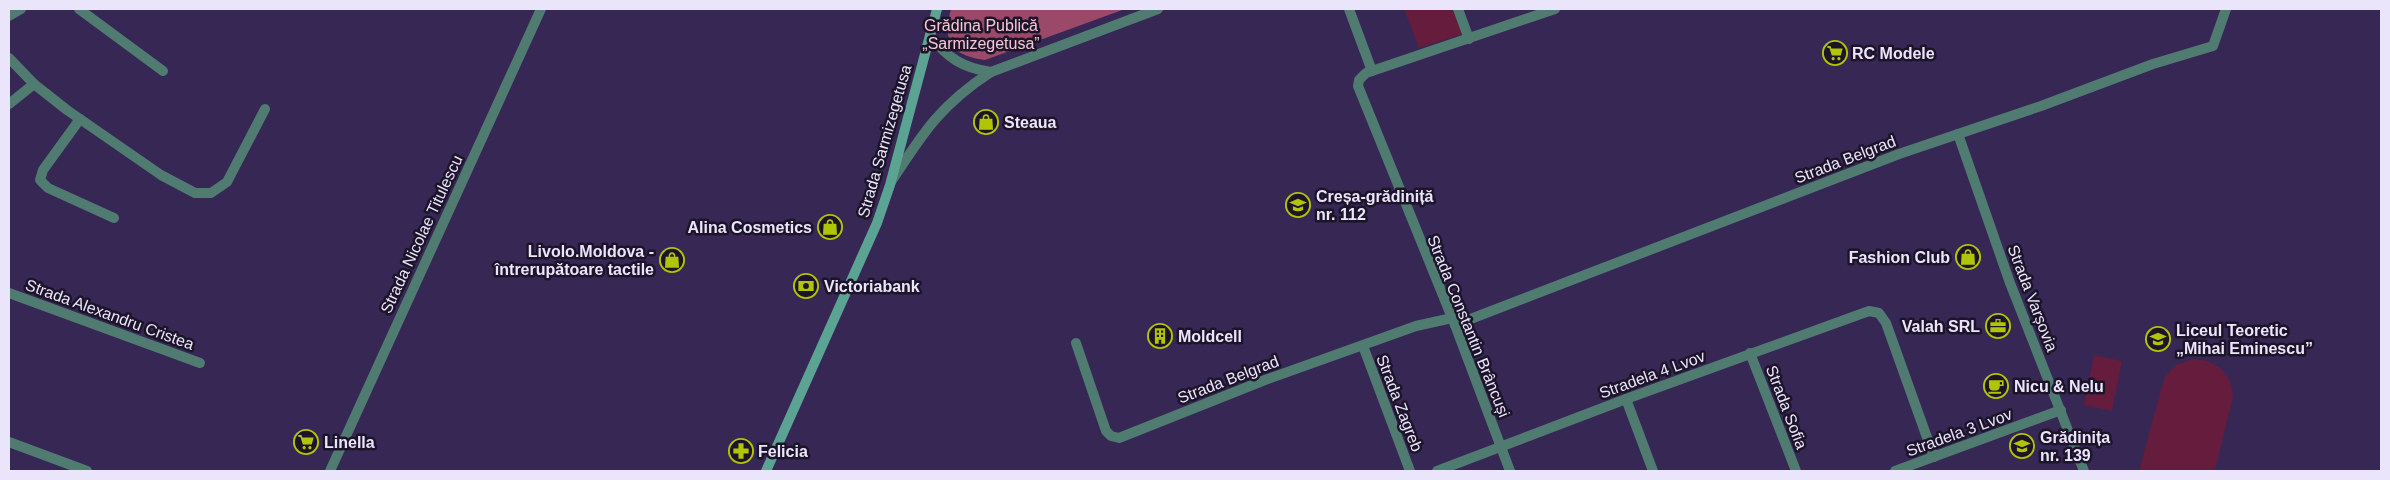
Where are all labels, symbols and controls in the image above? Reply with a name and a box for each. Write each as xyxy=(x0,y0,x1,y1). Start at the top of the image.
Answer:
park label: Grădina Publică „Sarmizegetusa” xyxy=(922,17,1040,52)
supermarket icon: RC Modele xyxy=(1822,40,1848,66)
place label: RC Modele xyxy=(1852,45,1935,62)
street label: Strada Sarmizegetusa xyxy=(854,63,914,220)
shop icon: Steaua xyxy=(973,109,999,135)
place label: Steaua xyxy=(1004,114,1057,131)
street label: Strada Belgrad xyxy=(1792,132,1898,187)
street label: Strada Nicolae Titulescu xyxy=(377,152,466,316)
place label: Creșa-grădiniță nr. 112 xyxy=(1316,188,1433,223)
school or university icon: Creșa-grădiniță nr. 112 xyxy=(1285,192,1311,218)
shop icon: Alina Cosmetics xyxy=(817,214,843,240)
place label: Alina Cosmetics xyxy=(688,219,812,236)
street label: Strada Constantin Brâncuși xyxy=(1424,233,1513,420)
place label: Livolo.Moldova - întrerupătoare tactile xyxy=(494,243,654,278)
street label: Strada Varșovia xyxy=(2004,243,2061,354)
shop icon: Fashion Club xyxy=(1955,244,1981,270)
shop icon: Livolo.Moldova - întrerupătoare tactile xyxy=(659,247,685,273)
place label: Fashion Club xyxy=(1849,249,1950,266)
bank icon: Victoriabank xyxy=(793,273,819,299)
street label: Strada Alexandru Cristea xyxy=(23,276,196,353)
place label: Victoriabank xyxy=(824,278,920,295)
office icon: Valah SRL xyxy=(1985,313,2011,339)
place label: Valah SRL xyxy=(1902,318,1980,335)
place label: Liceul Teoretic „Mihai Eminescu” xyxy=(2176,322,2313,357)
building icon: Moldcell xyxy=(1147,323,1173,349)
school or university icon: Liceul Teoretic „Mihai Eminescu” xyxy=(2145,326,2171,352)
place label: Moldcell xyxy=(1178,328,1242,345)
street label: Stradela 4 Lvov xyxy=(1597,347,1707,401)
street label: Strada Belgrad xyxy=(1175,352,1281,407)
street label: Strada Zagreb xyxy=(1373,352,1426,454)
street label: Strada Sofia xyxy=(1763,363,1810,451)
cafe icon: Nicu & Nelu xyxy=(1983,373,2009,399)
place label: Nicu & Nelu xyxy=(2014,378,2104,395)
street label: Stradela 3 Lvov xyxy=(1904,405,2014,459)
supermarket icon: Linella xyxy=(293,429,319,455)
place label: Grădinița nr. 139 xyxy=(2040,429,2110,464)
school or university icon: Grădinița nr. 139 xyxy=(2009,433,2035,459)
place label: Linella xyxy=(324,434,375,451)
pharmacy icon: Felicia xyxy=(728,438,754,464)
place label: Felicia xyxy=(758,443,808,460)

